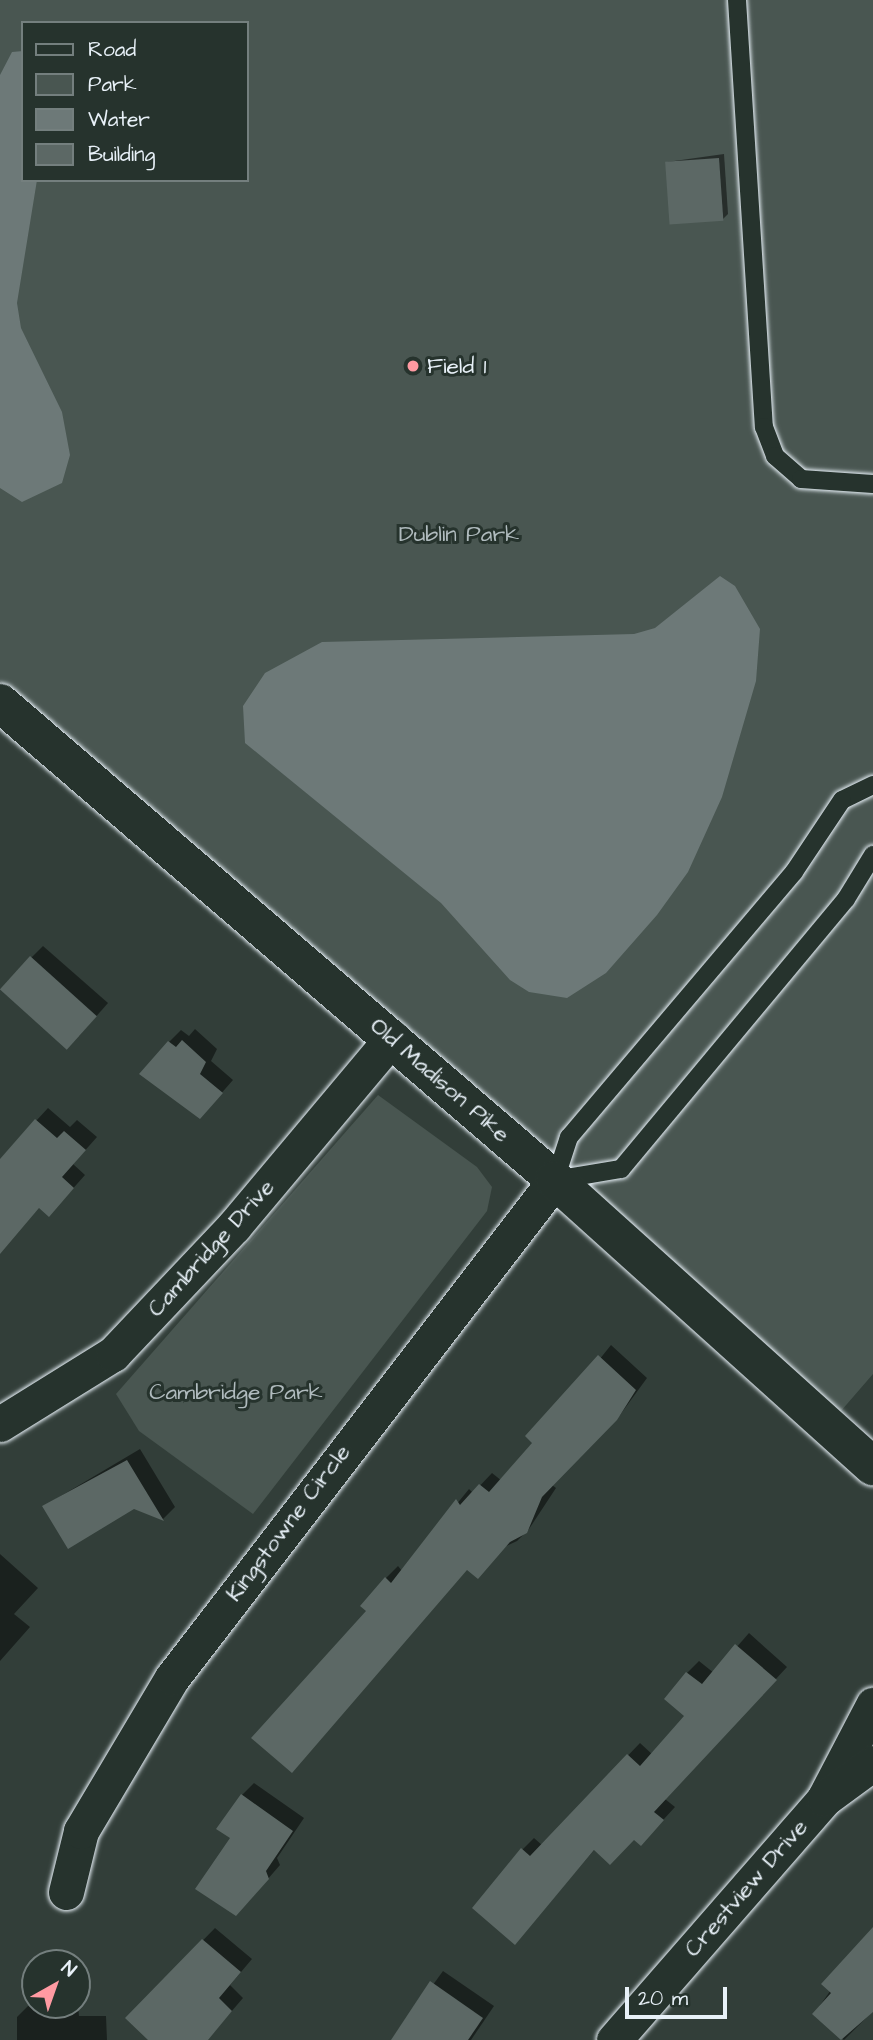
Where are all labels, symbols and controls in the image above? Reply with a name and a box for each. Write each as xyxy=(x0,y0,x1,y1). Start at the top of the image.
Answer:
legend xyxy=(21,21,248,182)
text: Road xyxy=(88,35,136,64)
text: Park xyxy=(88,70,137,99)
text: Water xyxy=(88,105,150,134)
text: Building xyxy=(88,140,155,169)
place label: Field 1 xyxy=(427,352,486,380)
marker: Field 1 xyxy=(405,358,421,374)
park label: Dublin Park xyxy=(399,520,519,548)
street label: Old Madison Pike xyxy=(365,1012,515,1148)
street label: Cambridge Drive xyxy=(142,1173,280,1323)
park label: Cambridge Park xyxy=(149,1378,323,1406)
street label: Kingstowne Circle xyxy=(220,1439,356,1607)
street label: Crestview Drive xyxy=(679,1814,813,1962)
north arrow xyxy=(21,1949,91,2019)
text: N xyxy=(55,1955,82,1983)
scale bar xyxy=(628,1974,730,2018)
text: 20 m xyxy=(638,1984,688,2013)

